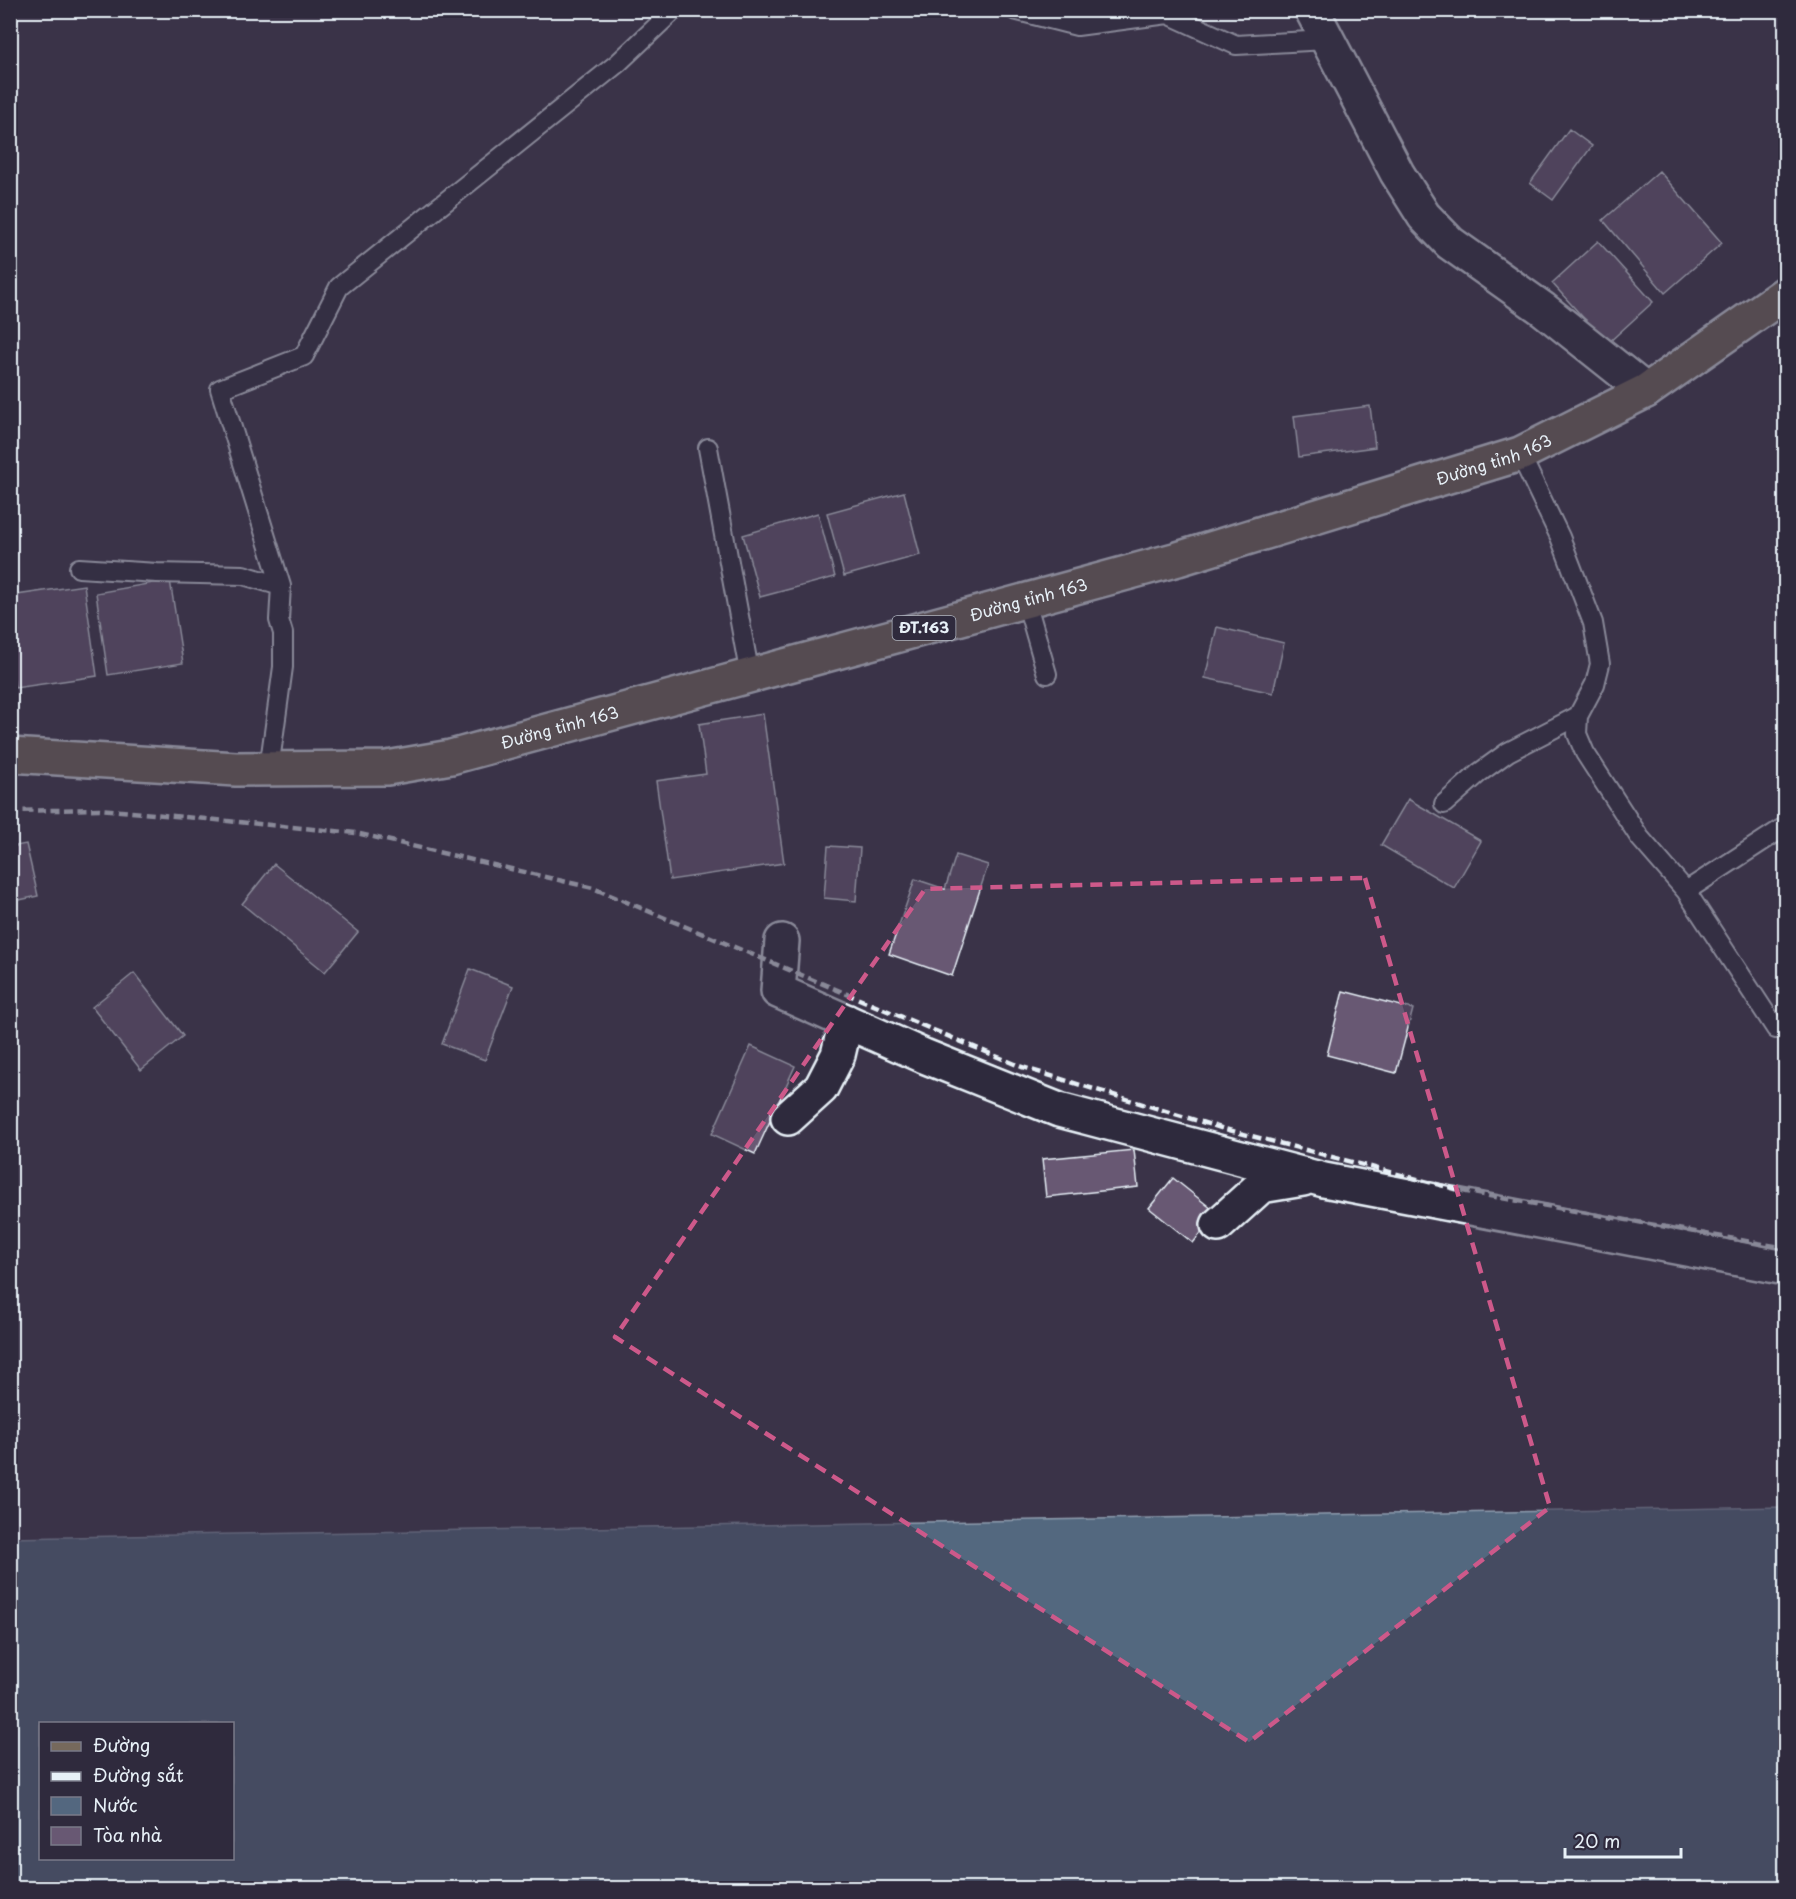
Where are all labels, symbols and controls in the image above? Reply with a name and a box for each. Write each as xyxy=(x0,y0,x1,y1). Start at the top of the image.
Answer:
street label: Đường tỉnh 163 xyxy=(1433,427,1555,490)
street label: Đường tỉnh 163 xyxy=(967,571,1090,626)
road number: ĐT.163 xyxy=(892,616,956,640)
street label: Đường tỉnh 163 xyxy=(498,699,621,754)
legend xyxy=(39,1722,234,1860)
text: Đường xyxy=(93,1731,150,1758)
text: Đường sắt xyxy=(93,1761,184,1788)
text: Nước xyxy=(93,1791,137,1818)
text: Tòa nhà xyxy=(93,1821,163,1848)
scale bar xyxy=(1565,1821,1680,1859)
text: 20 m xyxy=(1574,1827,1620,1854)

